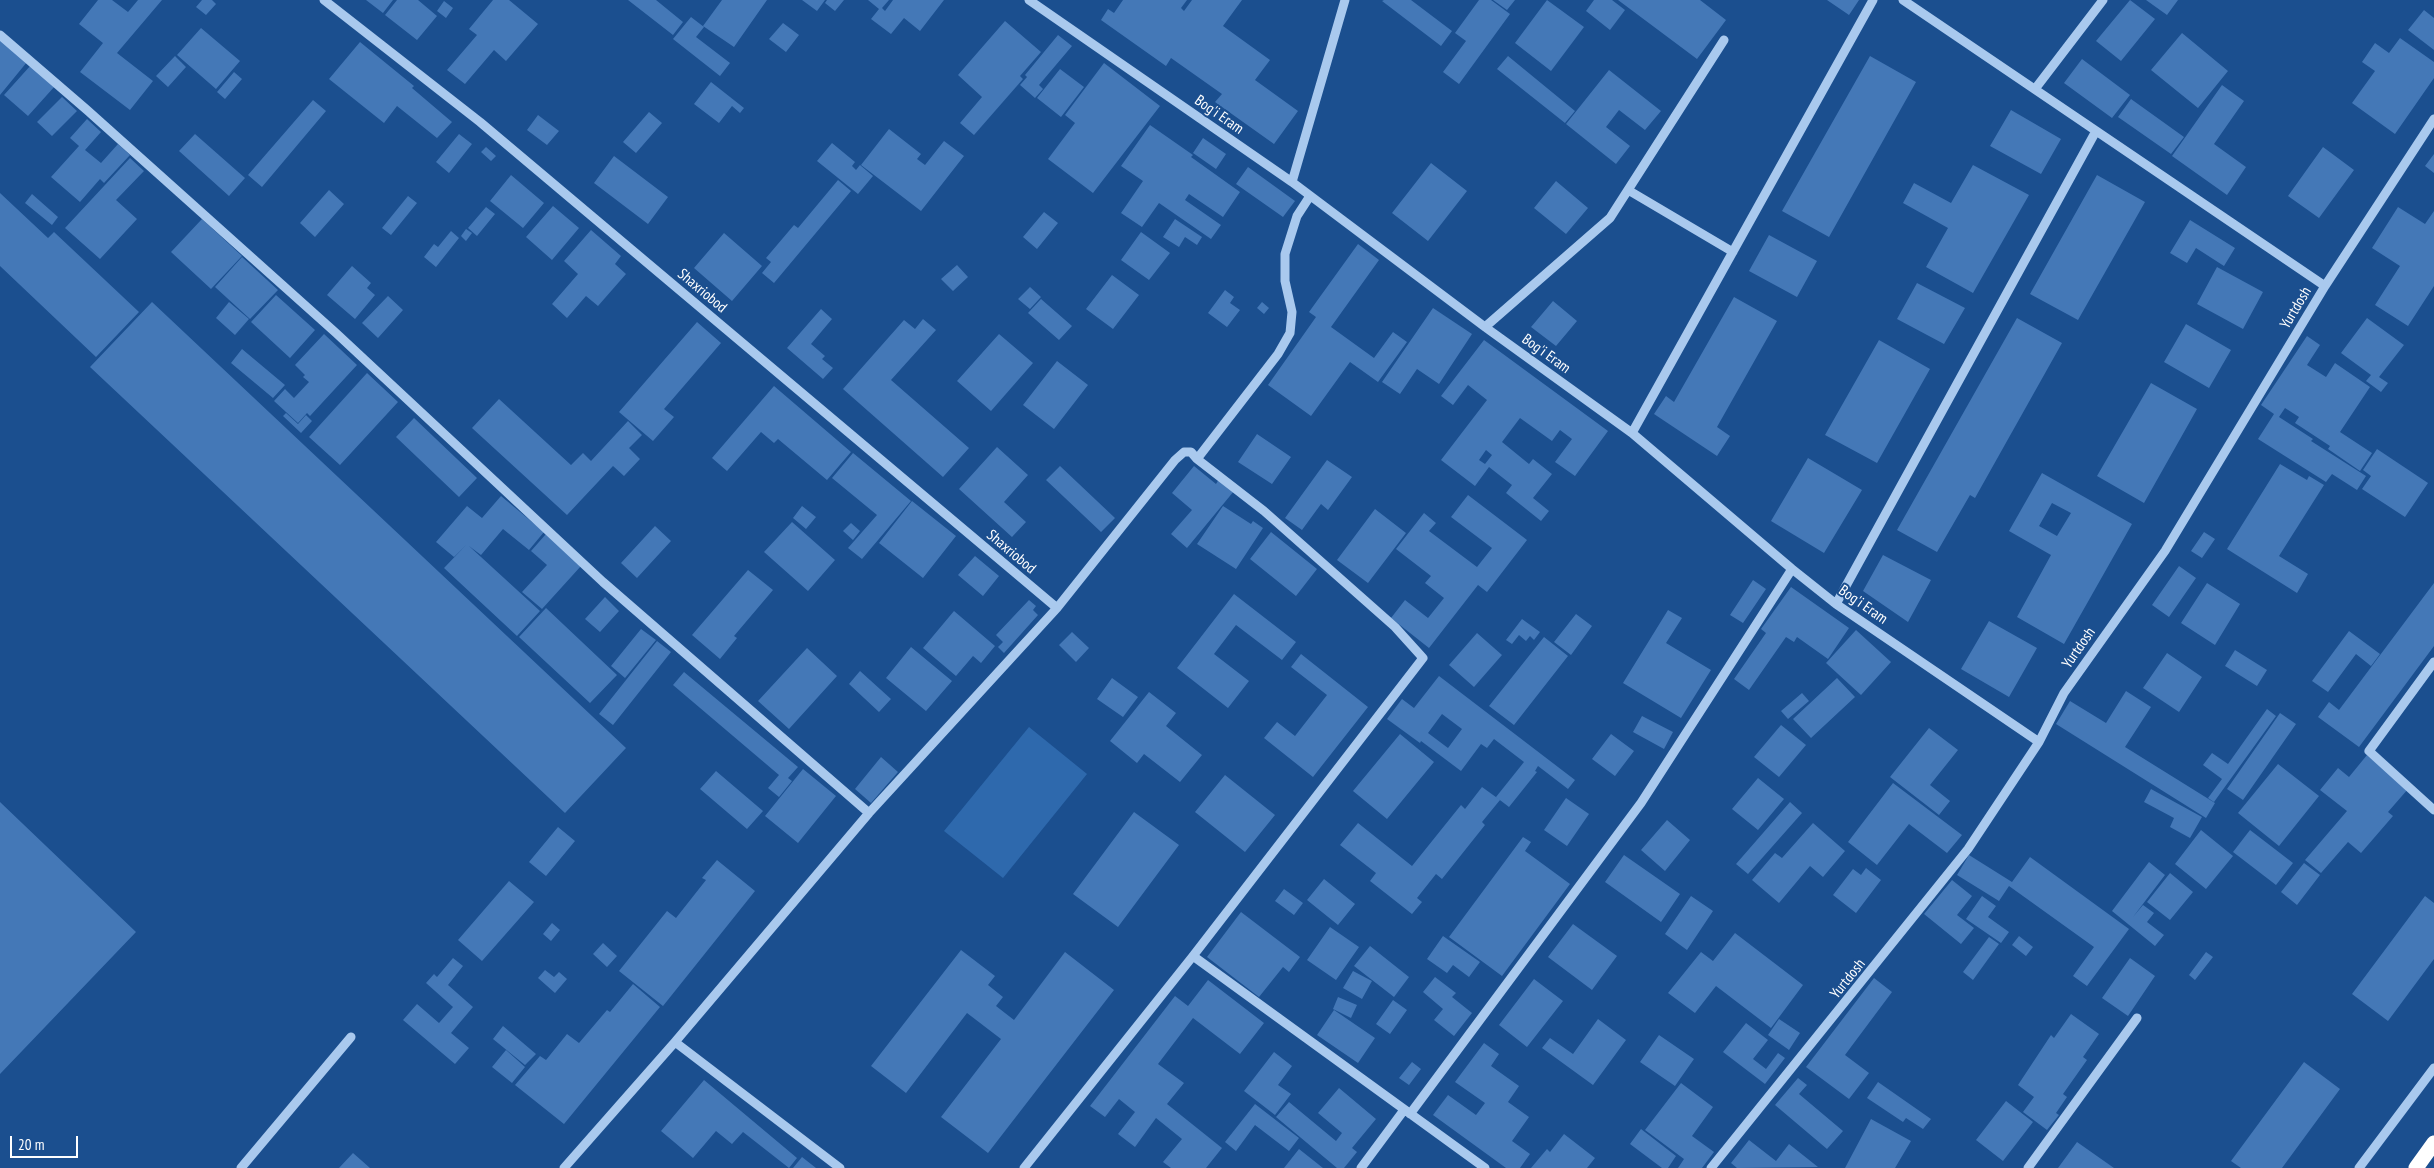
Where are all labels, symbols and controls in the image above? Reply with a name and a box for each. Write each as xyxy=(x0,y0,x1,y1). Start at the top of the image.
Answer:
street label: Bog'i Eram xyxy=(1191,92,1247,138)
street label: Shaxriobod xyxy=(674,265,730,317)
street label: Yurtdosh xyxy=(2277,284,2315,332)
street label: Bog'i Eram xyxy=(1518,330,1574,378)
street label: Shaxriobod xyxy=(983,526,1039,578)
street label: Bog'i Eram xyxy=(1835,582,1891,628)
street label: Yurtdosh xyxy=(2059,624,2099,672)
street label: Yurtdosh xyxy=(1827,956,1869,1002)
scale bar xyxy=(12,1126,80,1158)
text: 20 m xyxy=(18,1135,44,1154)

